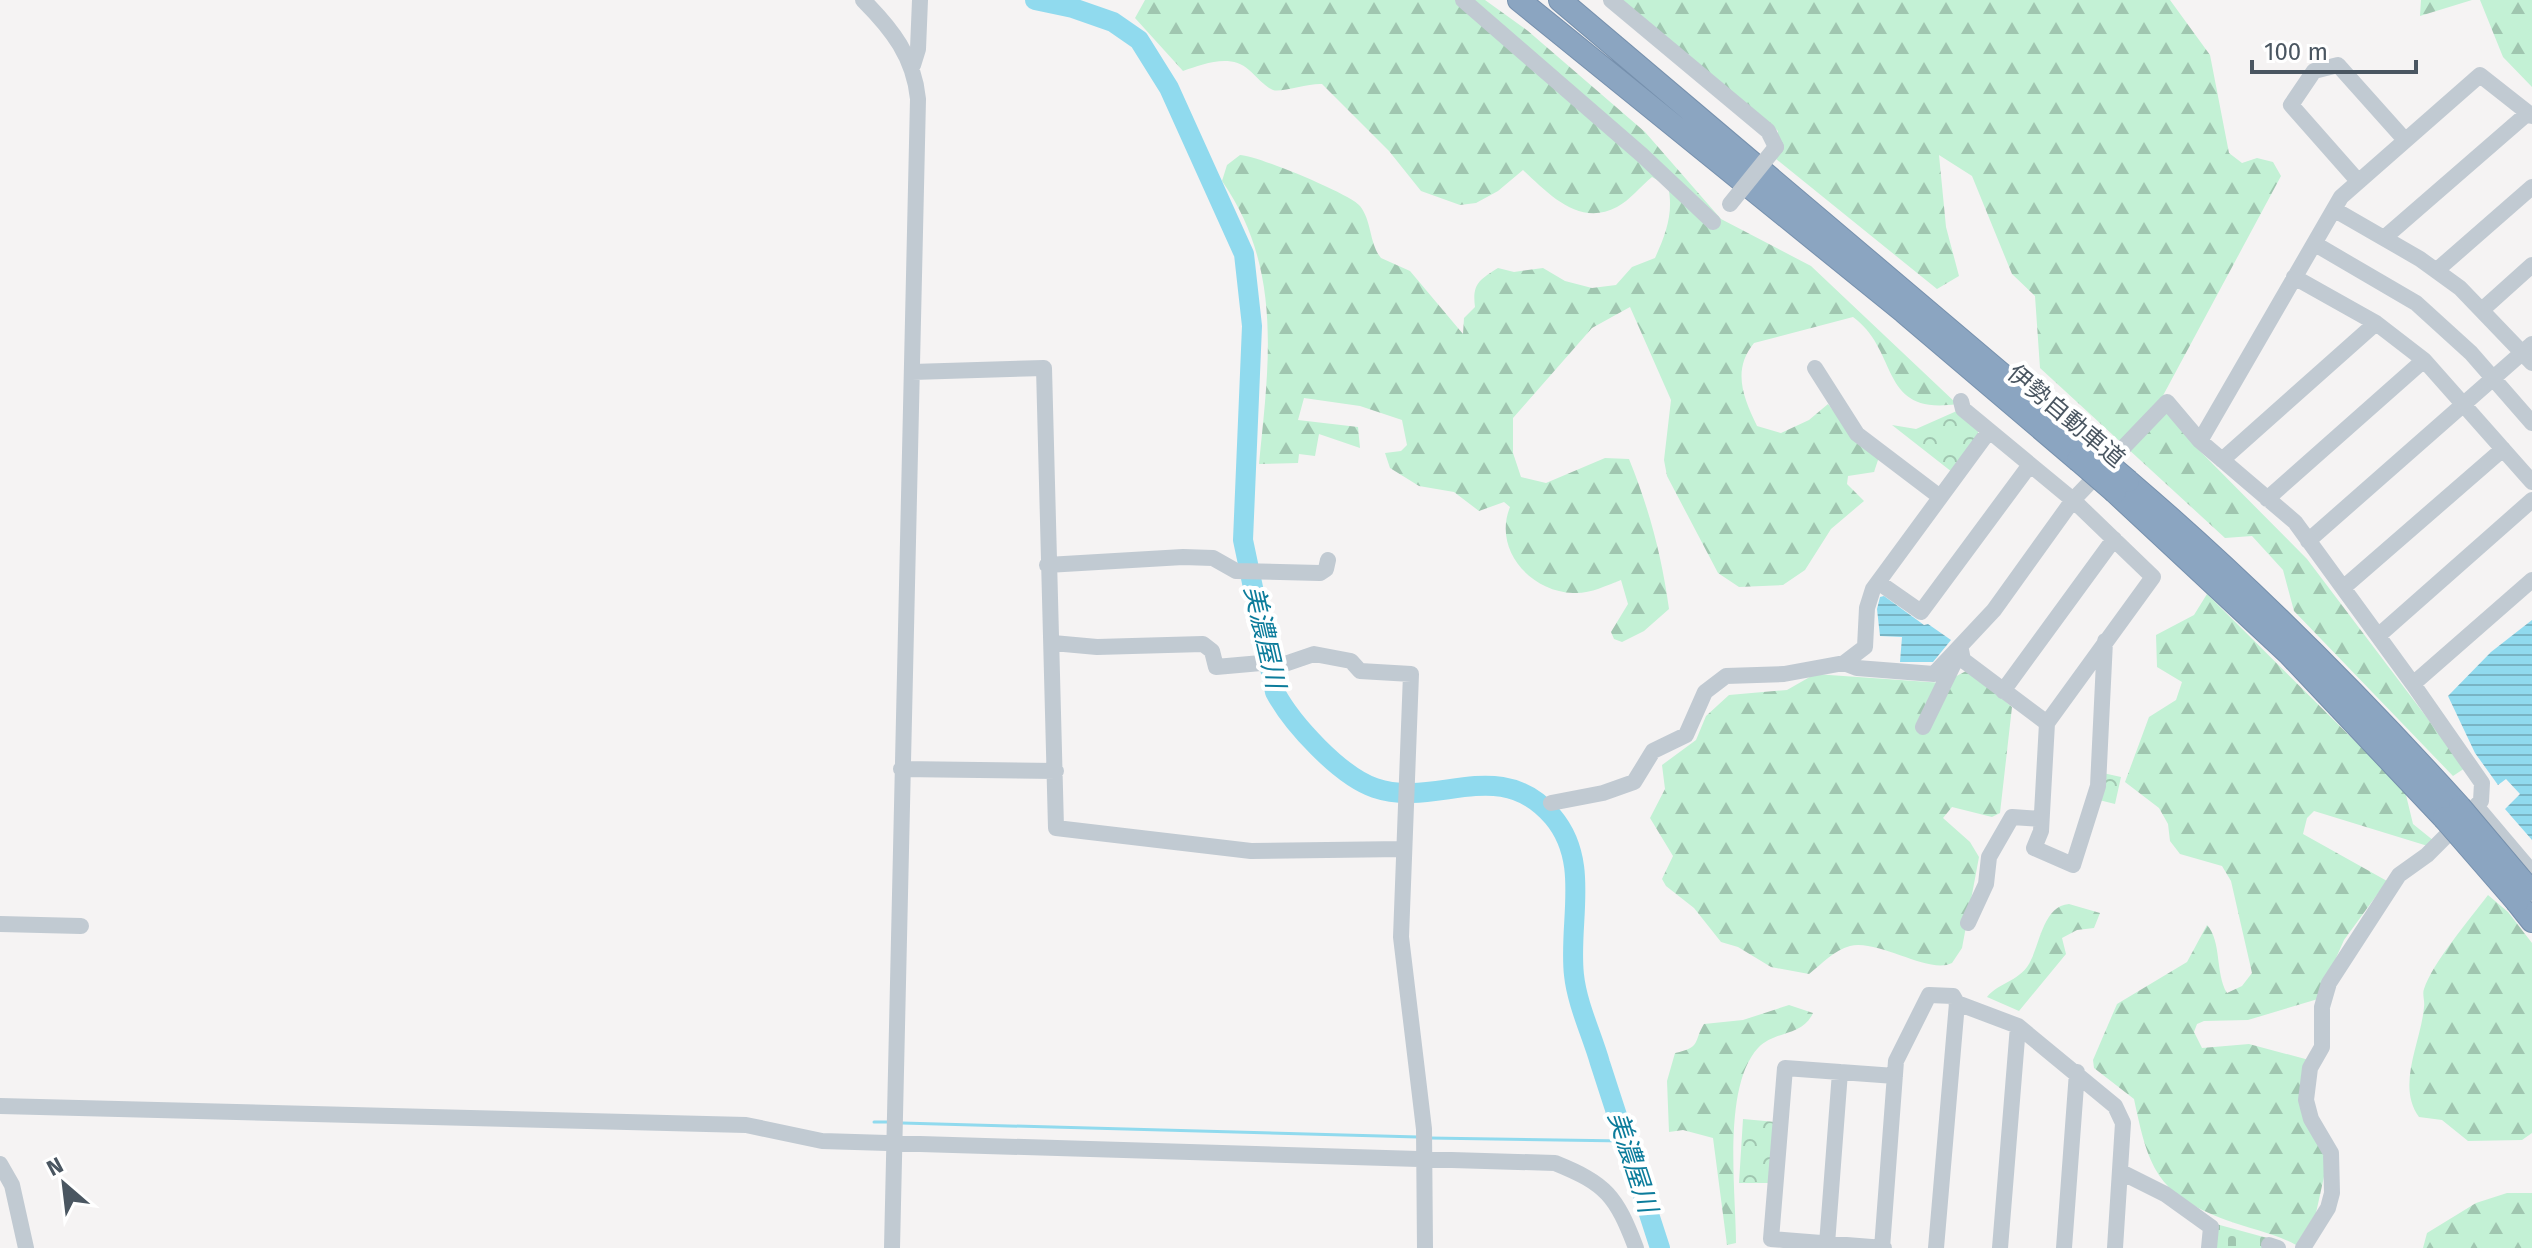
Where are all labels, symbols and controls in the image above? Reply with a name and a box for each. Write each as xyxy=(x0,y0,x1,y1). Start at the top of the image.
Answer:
scale bar xyxy=(2252,24,2416,74)
text: 100 m xyxy=(2264,38,2328,66)
street label: 伊勢自動車道 xyxy=(2002,359,2130,473)
water label: 美濃屋川 xyxy=(1238,583,1292,694)
water label: 美濃屋川 xyxy=(1602,1108,1664,1219)
north arrow xyxy=(24,1144,104,1224)
text: N xyxy=(42,1151,68,1182)

